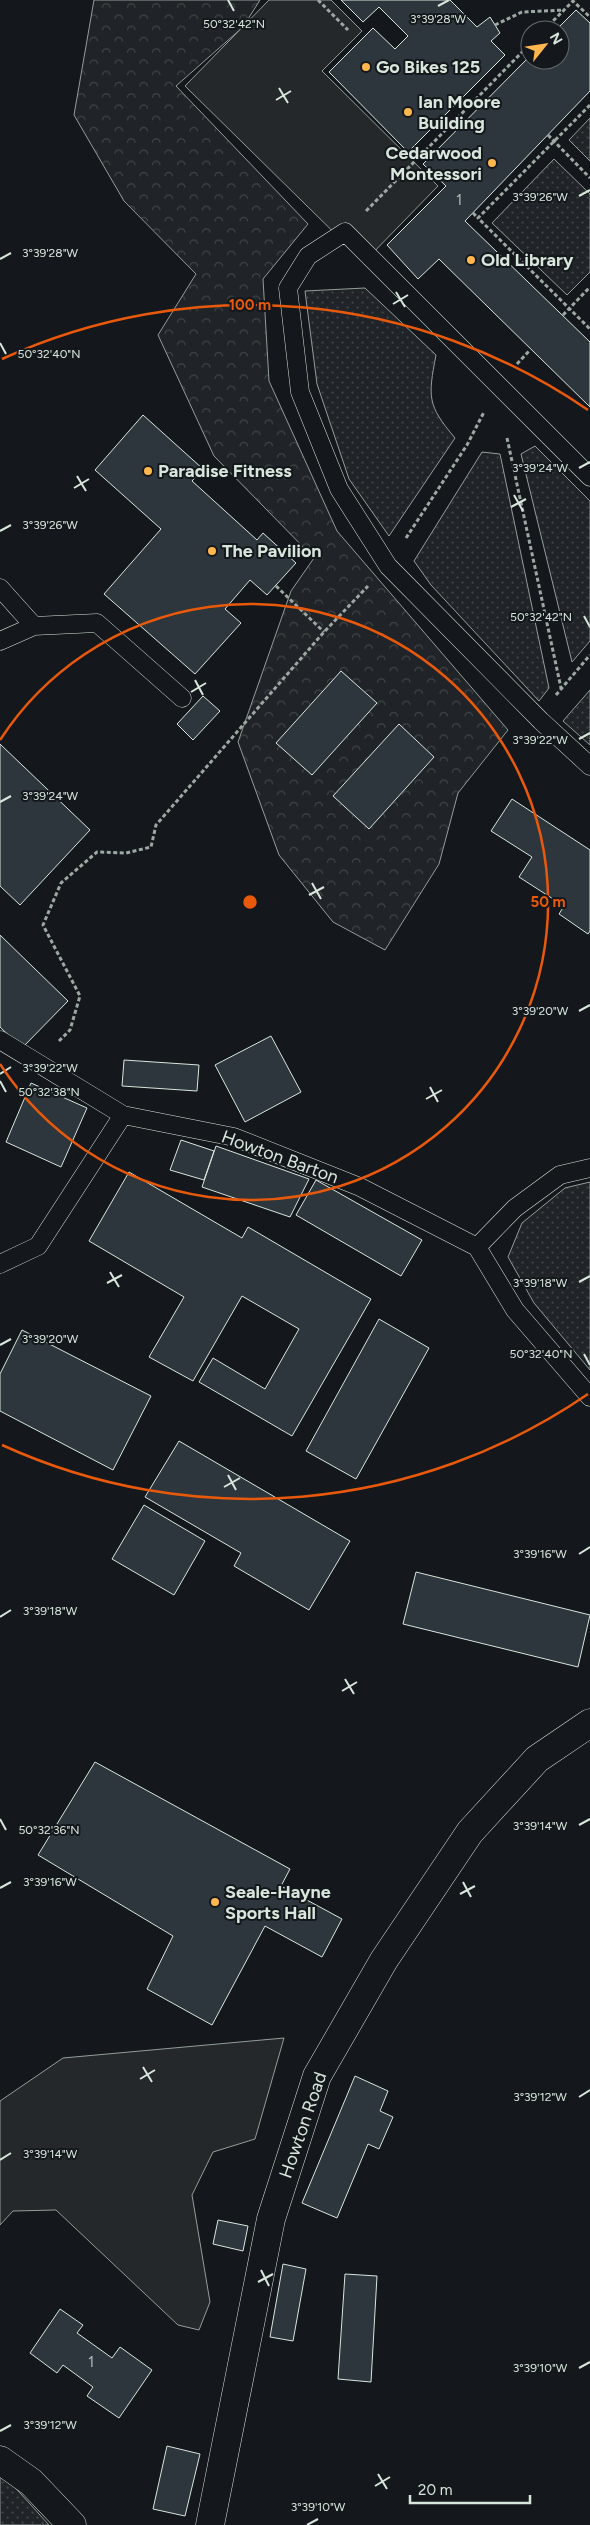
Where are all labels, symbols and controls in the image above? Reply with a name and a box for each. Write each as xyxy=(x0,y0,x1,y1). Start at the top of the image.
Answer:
text: 3°39'28"W xyxy=(410,12,467,26)
text: 50°32'42"N xyxy=(203,17,265,31)
north arrow xyxy=(520,20,570,70)
text: N xyxy=(546,30,566,48)
place label: Go Bikes 125 xyxy=(376,56,480,78)
marker: Go Bikes 125 xyxy=(360,61,372,73)
place label: Ian Moore Building xyxy=(418,91,500,134)
marker: Ian Moore Building xyxy=(402,106,414,118)
place label: Cedarwood Montessori xyxy=(385,142,482,185)
marker: Cedarwood Montessori xyxy=(486,157,498,169)
text: 3°39'26"W xyxy=(512,190,568,204)
house number: 1 xyxy=(456,191,462,209)
text: 3°39'28"W xyxy=(22,246,79,260)
place label: Old Library xyxy=(481,249,574,271)
marker: Old Library xyxy=(465,254,477,266)
text: 100 m xyxy=(229,296,271,314)
text: 50°32'40"N xyxy=(18,347,80,361)
place label: Paradise Fitness xyxy=(158,460,292,482)
text: 3°39'24"W xyxy=(512,461,569,475)
marker: Paradise Fitness xyxy=(142,465,154,477)
text: 3°39'26"W xyxy=(22,518,78,532)
place label: The Pavilion xyxy=(222,540,322,562)
marker: The Pavilion xyxy=(206,545,218,557)
text: 50°32'42"N xyxy=(510,610,572,624)
text: 3°39'22"W xyxy=(512,733,568,747)
text: 3°39'24"W xyxy=(22,789,79,803)
centre of rings xyxy=(241,893,259,911)
text: 50 m xyxy=(530,893,566,911)
text: 3°39'20"W xyxy=(512,1004,569,1018)
text: 3°39'22"W xyxy=(22,1061,78,1075)
text: 50°32'38"N xyxy=(18,1085,80,1099)
street label: Howton Barton xyxy=(218,1126,342,1188)
text: 3°39'18"W xyxy=(513,1276,568,1290)
text: 3°39'20"W xyxy=(22,1332,79,1346)
text: 50°32'40"N xyxy=(510,1347,572,1361)
text: 3°39'16"W xyxy=(513,1547,567,1561)
text: 3°39'18"W xyxy=(23,1604,78,1618)
text: 3°39'14"W xyxy=(513,1819,568,1833)
text: 50°32'36"N xyxy=(18,1823,80,1837)
text: 3°39'16"W xyxy=(23,1875,77,1889)
place label: Seale-Hayne Sports Hall xyxy=(225,1881,331,1924)
marker: Seale-Hayne Sports Hall xyxy=(209,1896,221,1908)
street label: Howton Road xyxy=(275,2069,331,2181)
text: 3°39'12"W xyxy=(513,2090,567,2104)
text: 3°39'14"W xyxy=(23,2147,78,2161)
house number: 1 xyxy=(88,2353,94,2371)
text: 3°39'10"W xyxy=(513,2361,568,2375)
text: 3°39'12"W xyxy=(23,2418,77,2432)
scale bar xyxy=(410,2472,530,2504)
text: 20 m xyxy=(418,2481,452,2499)
text: 3°39'10"W xyxy=(291,2500,346,2514)

